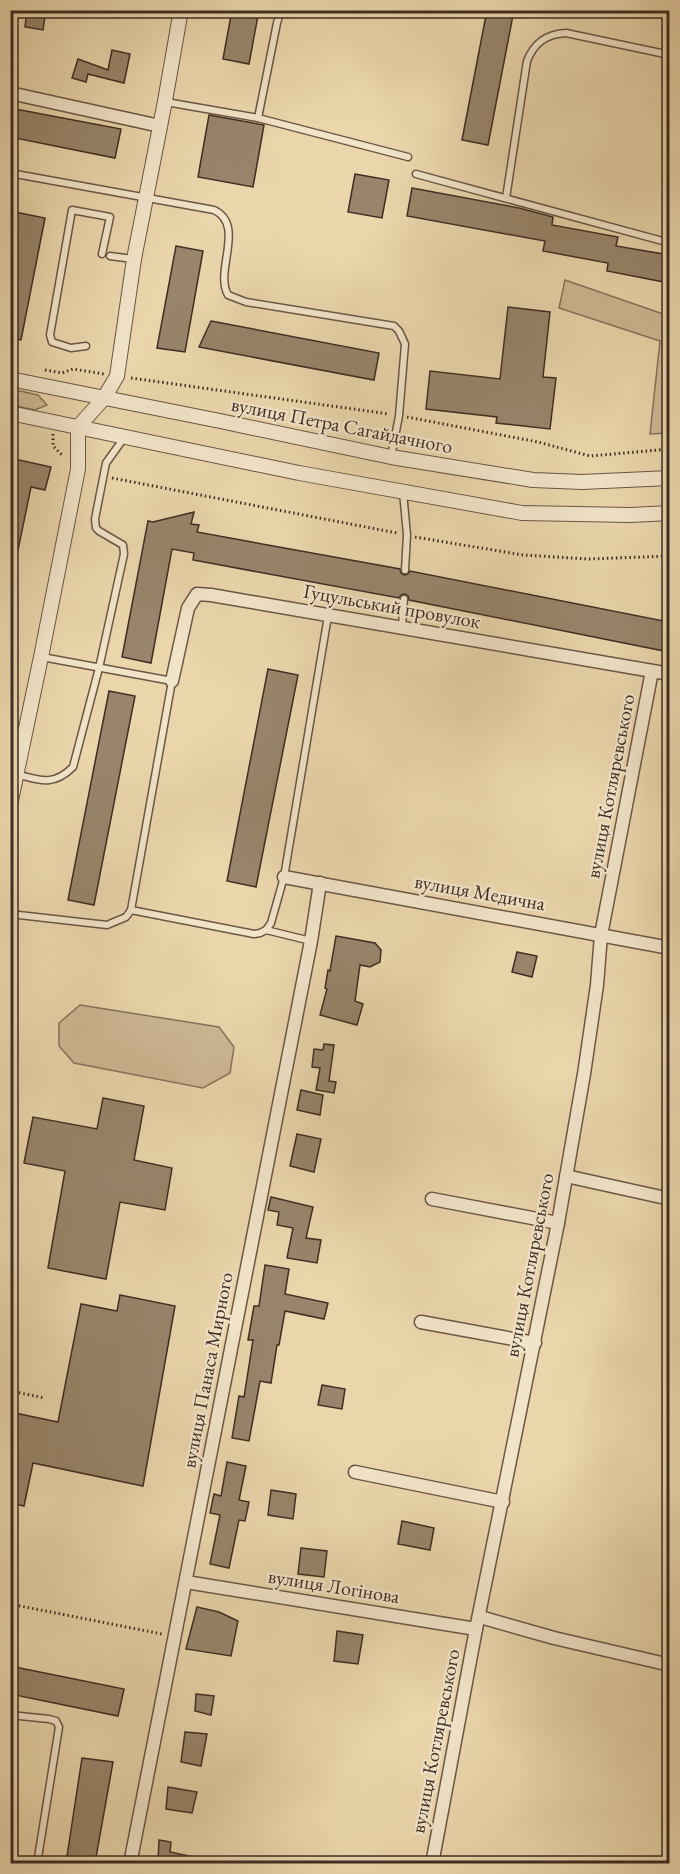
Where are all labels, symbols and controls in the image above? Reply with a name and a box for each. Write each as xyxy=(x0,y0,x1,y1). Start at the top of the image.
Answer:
street label: вулиця Петра Сагайдачного xyxy=(229,391,455,459)
street label: Гуцульський провулок xyxy=(301,578,483,634)
street label: вулиця Котляревського xyxy=(579,692,641,880)
street label: вулиця Медична xyxy=(413,868,547,916)
street label: вулиця Котляревського xyxy=(498,1171,560,1359)
street label: вулиця Панаса Мирного xyxy=(175,1270,239,1470)
street label: вулиця Логінова xyxy=(266,1563,402,1609)
street label: вулиця Котляревського xyxy=(404,1647,466,1835)

